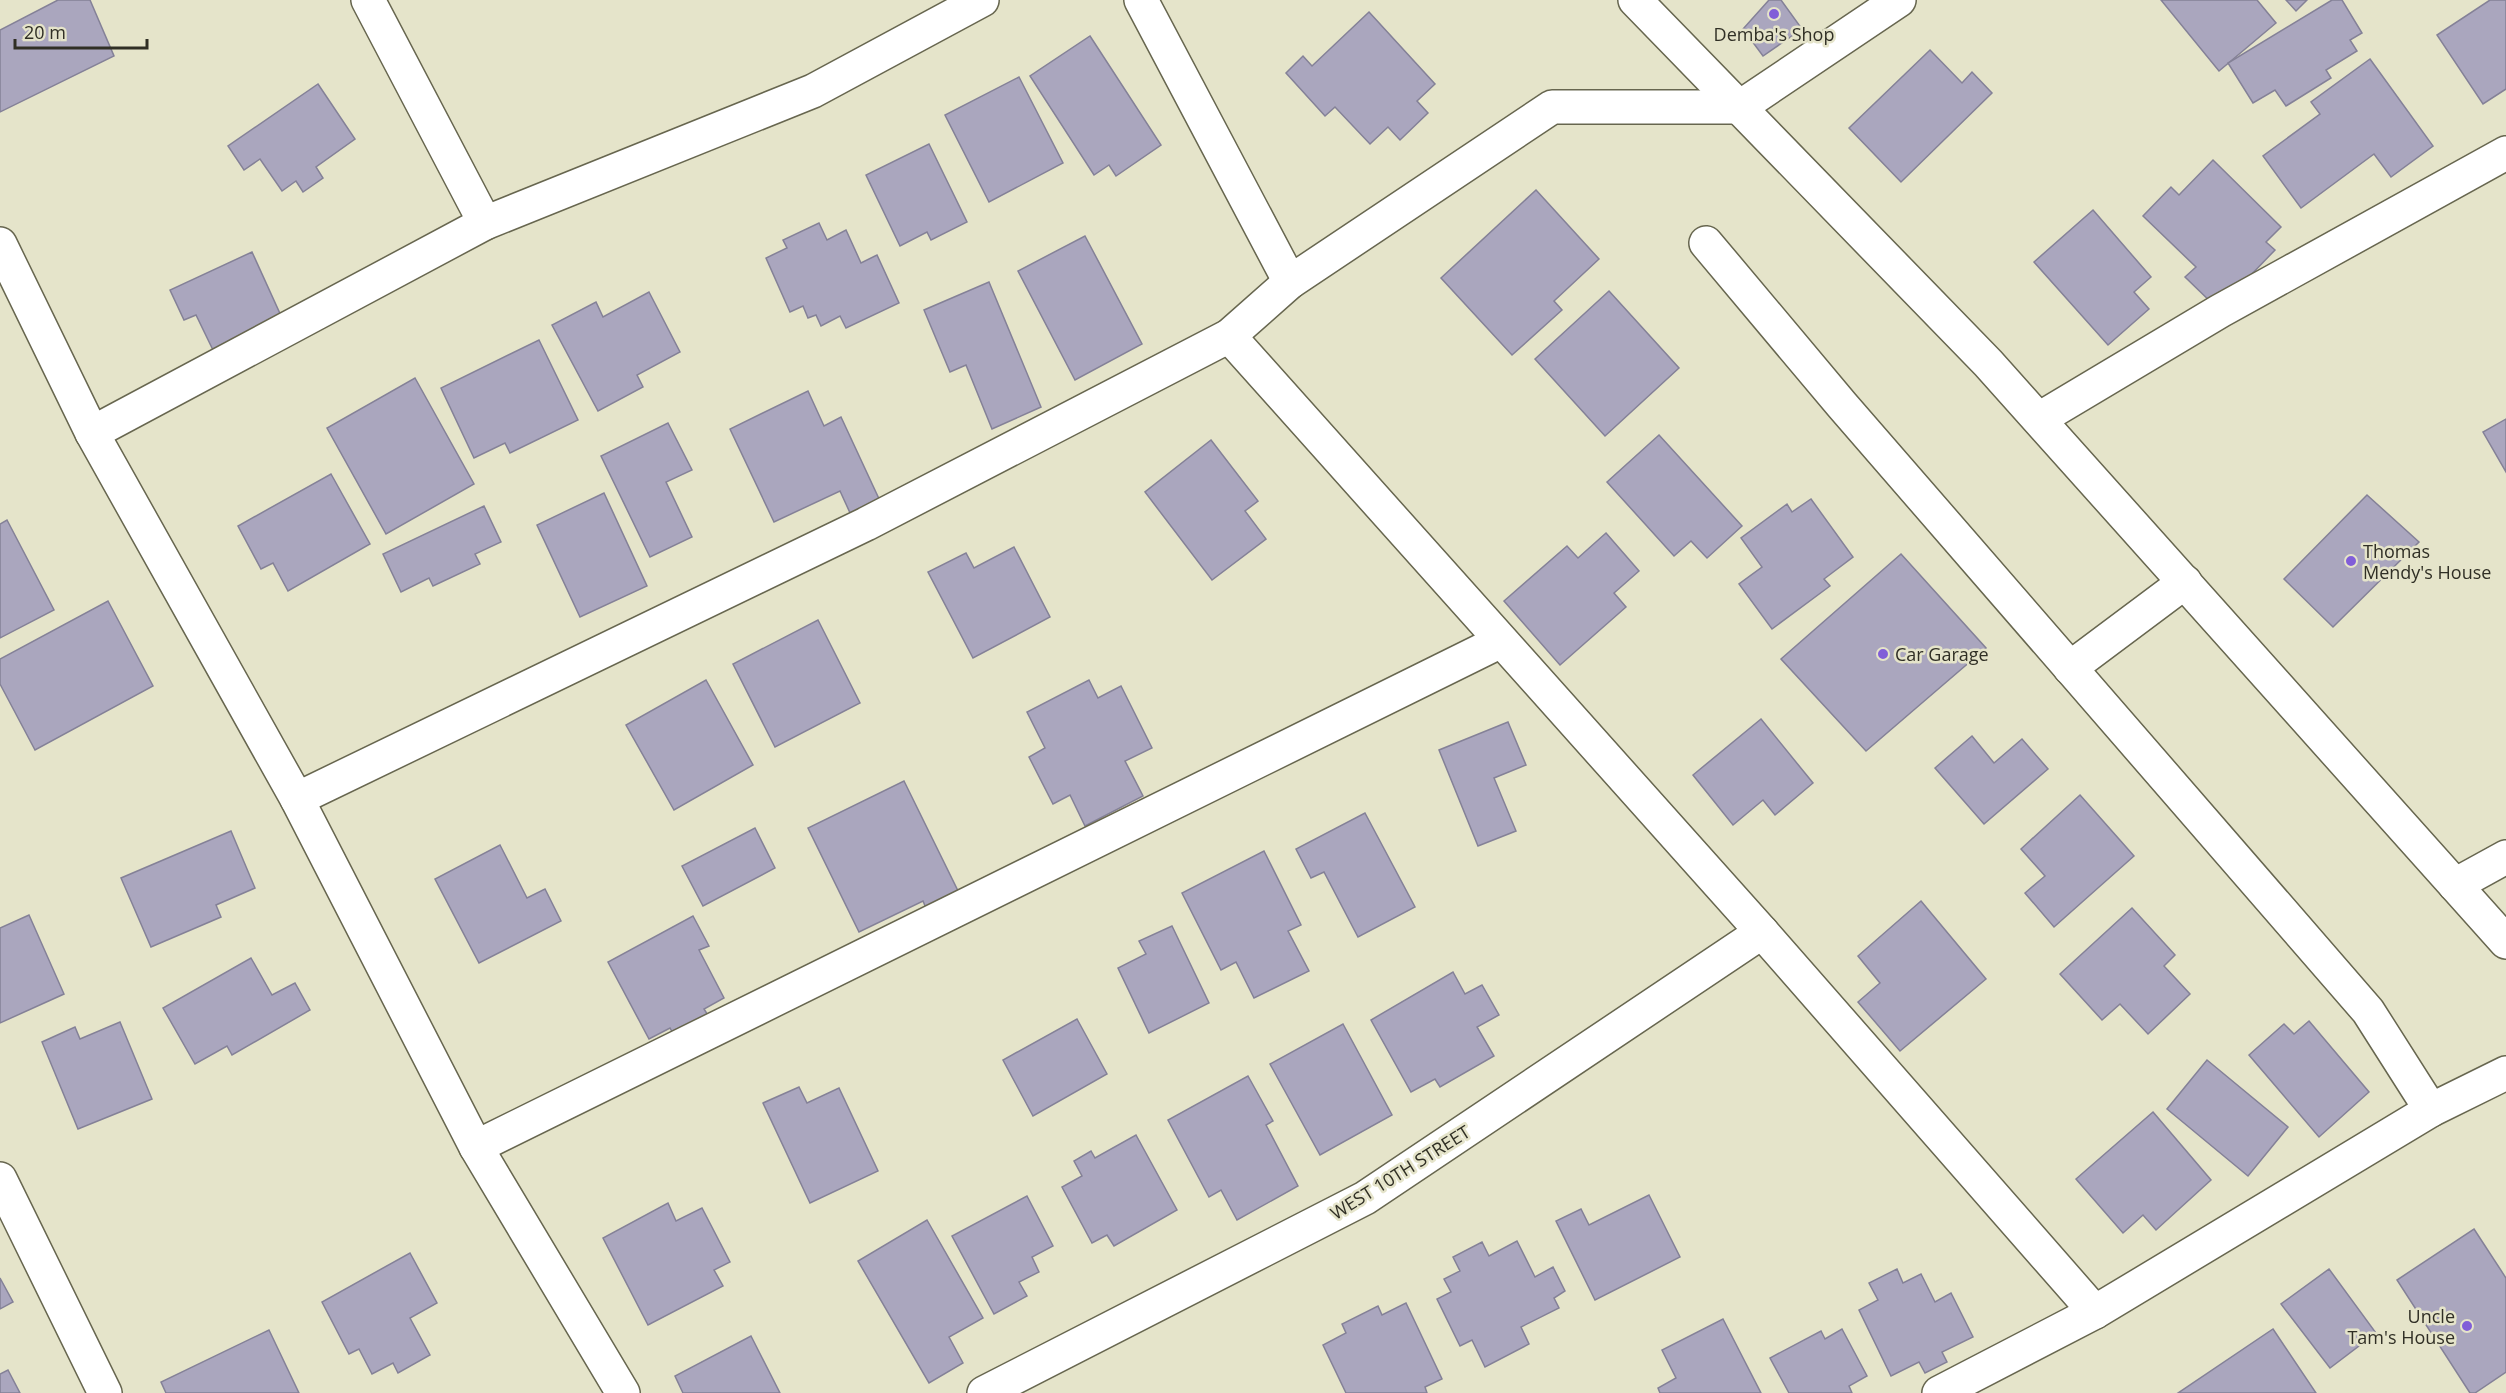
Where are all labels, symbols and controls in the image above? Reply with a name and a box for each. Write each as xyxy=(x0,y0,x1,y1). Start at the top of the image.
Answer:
marker: Demba's Shop xyxy=(1767,7,1781,21)
scale bar xyxy=(15,12,147,50)
text: 20 m xyxy=(24,20,66,44)
place label: Demba's Shop xyxy=(1714,22,1834,46)
place label: Thomas Mendy's House xyxy=(2363,539,2491,584)
marker: Thomas Mendy's House xyxy=(2344,554,2358,568)
place label: Car Garage xyxy=(1895,642,1989,666)
marker: Car Garage xyxy=(1876,647,1890,661)
street label: WEST 10TH STREET xyxy=(1326,1119,1474,1225)
place label: Uncle Tam's House xyxy=(2347,1304,2455,1349)
marker: Uncle Tam's House xyxy=(2460,1319,2474,1333)

